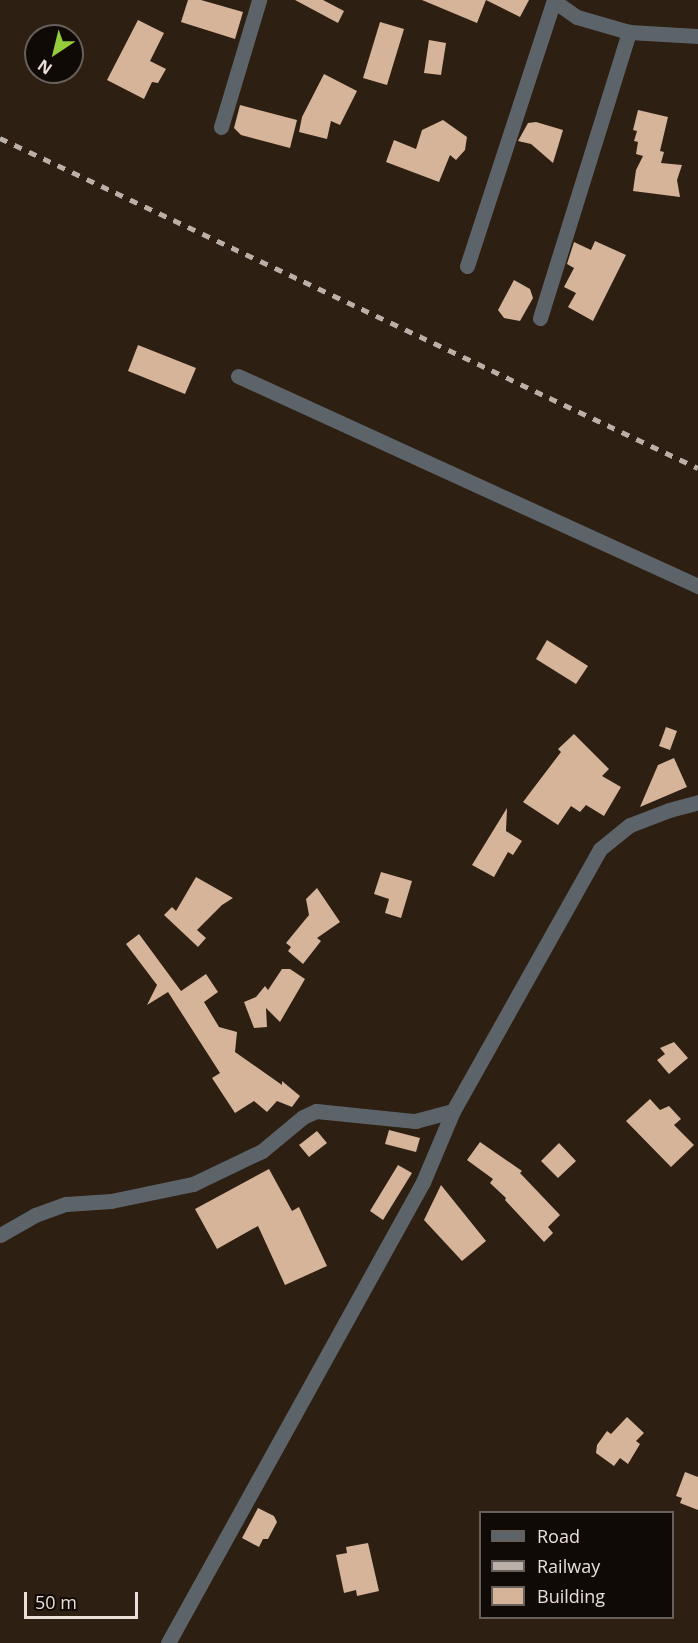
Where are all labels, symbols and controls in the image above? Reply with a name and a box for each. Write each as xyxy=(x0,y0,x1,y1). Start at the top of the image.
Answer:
north arrow xyxy=(24,24,84,84)
text: N xyxy=(33,54,56,80)
legend xyxy=(479,1511,674,1619)
text: Road xyxy=(537,1524,580,1548)
text: Railway xyxy=(537,1554,600,1578)
scale bar xyxy=(27,1580,141,1618)
text: Building xyxy=(537,1584,605,1608)
text: 50 m xyxy=(35,1590,77,1614)

